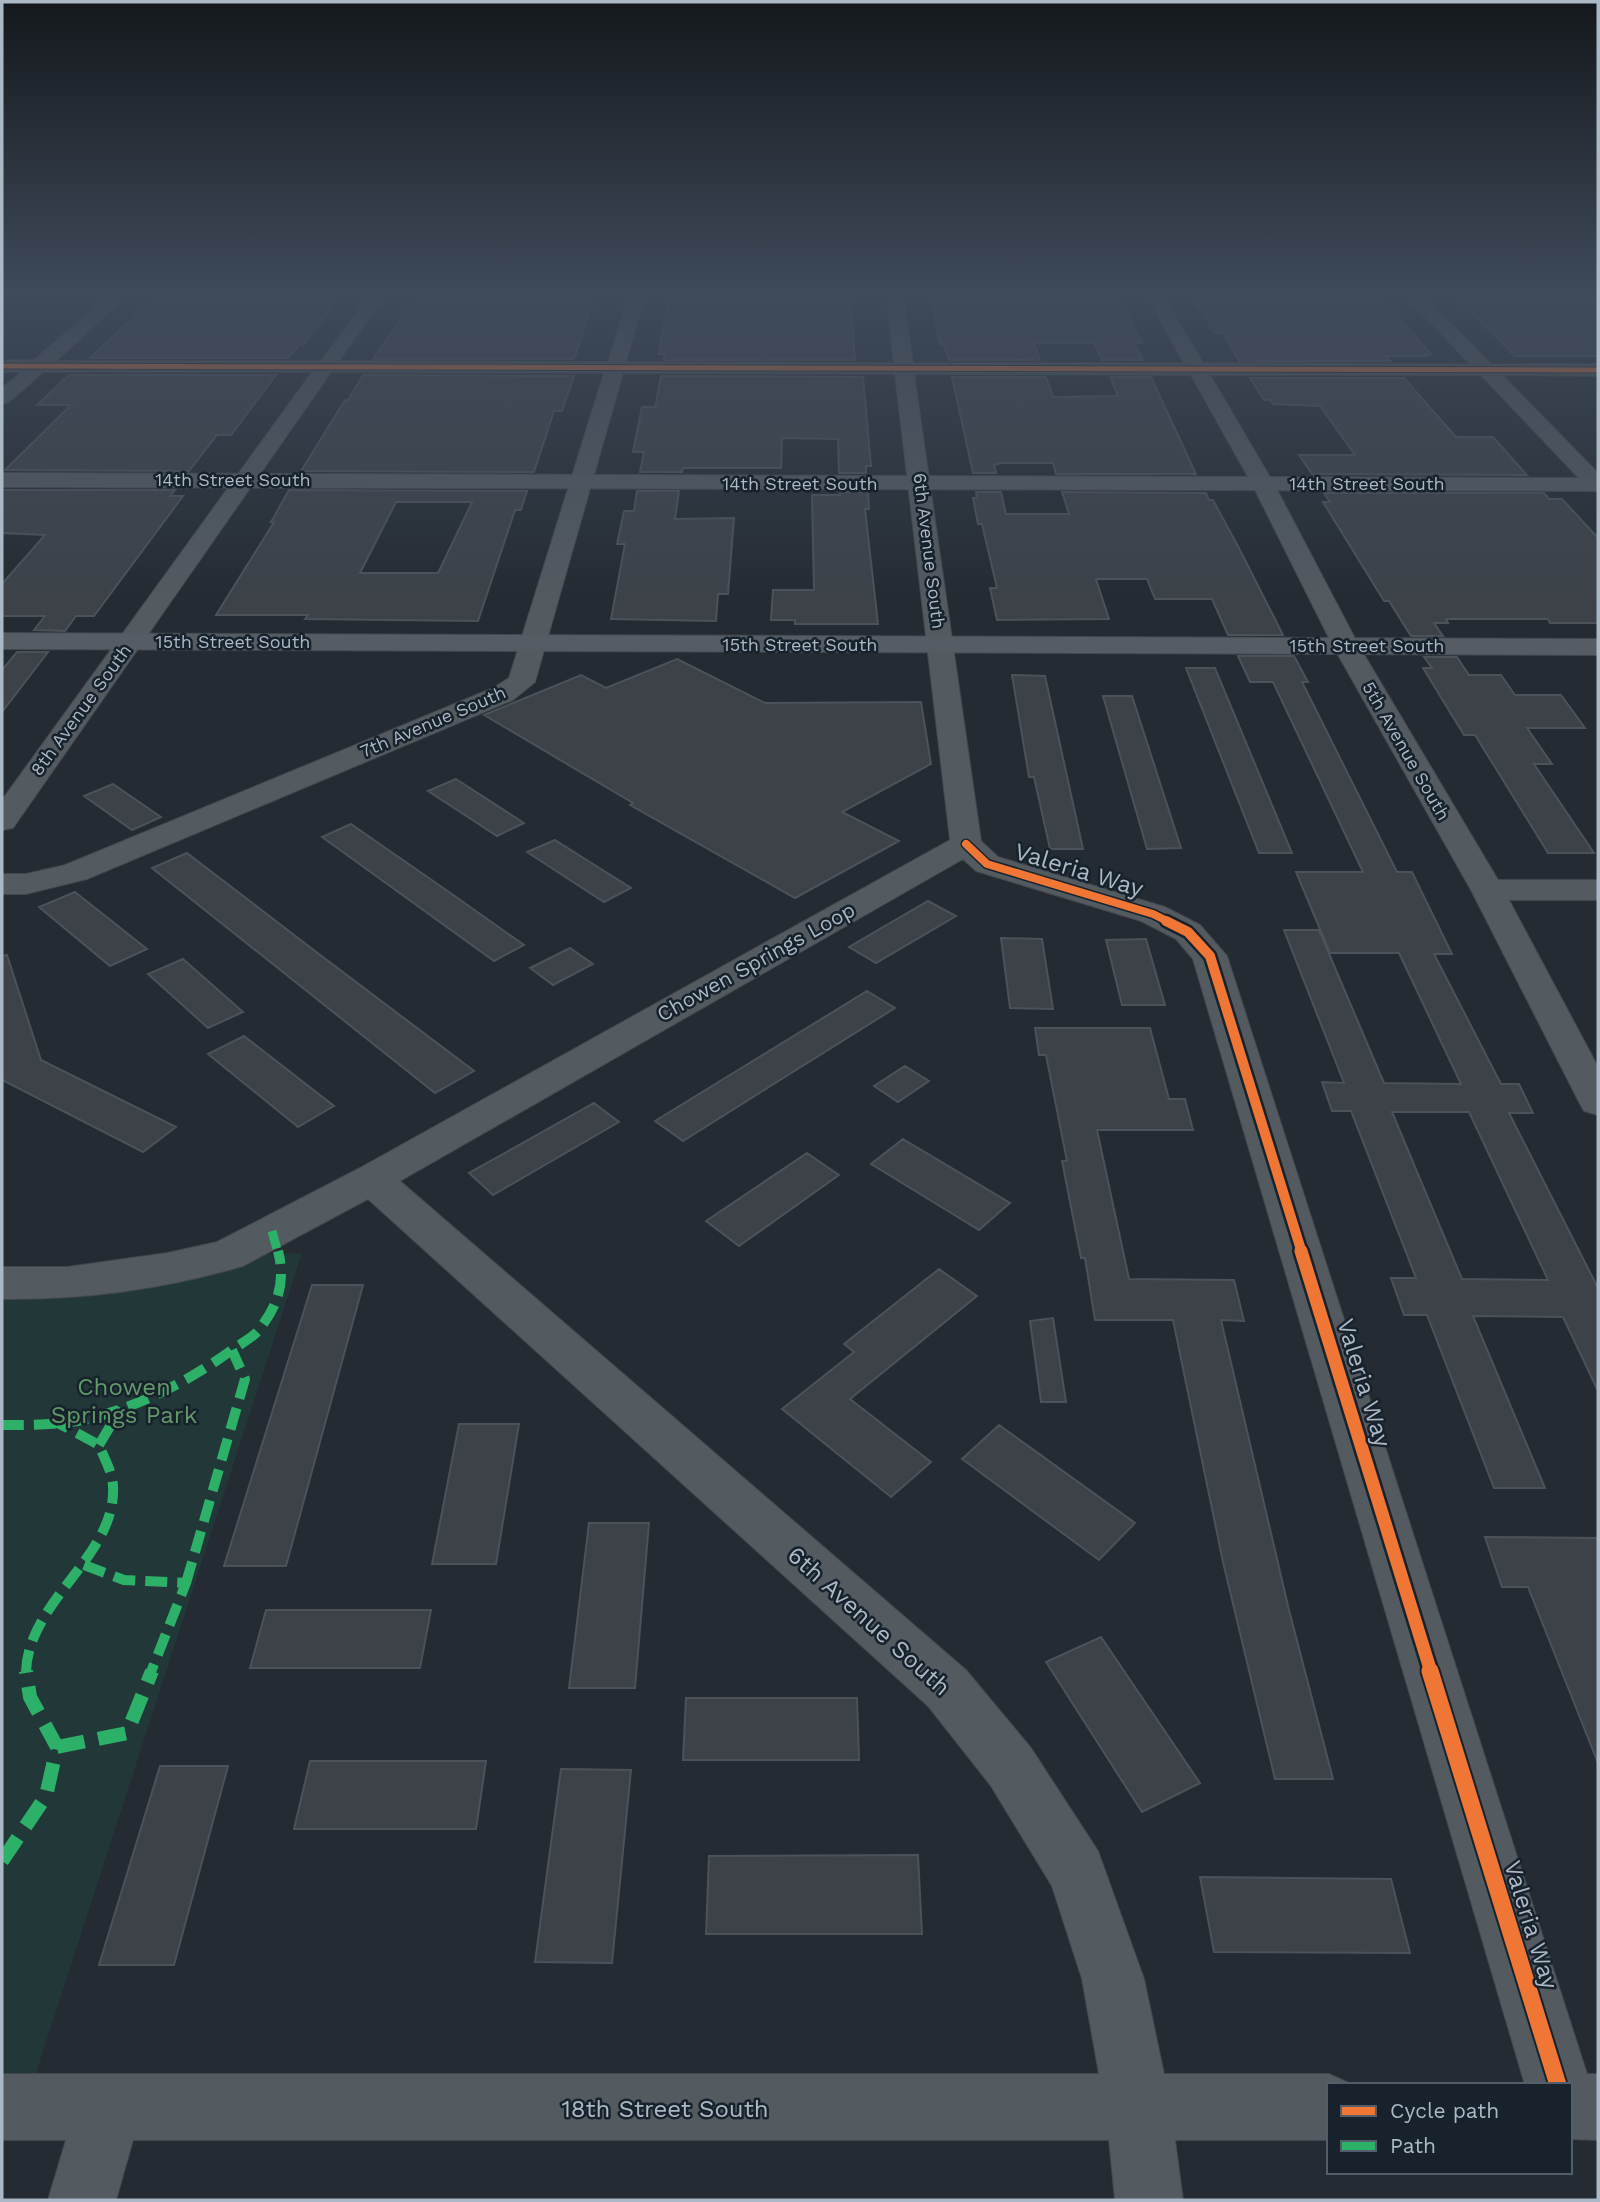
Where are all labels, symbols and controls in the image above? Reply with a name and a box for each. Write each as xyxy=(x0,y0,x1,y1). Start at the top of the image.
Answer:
street label: 14th Street South xyxy=(155,469,311,490)
street label: 6th Avenue South xyxy=(910,472,949,630)
street label: 14th Street South xyxy=(722,473,878,494)
street label: 14th Street South xyxy=(1289,473,1445,494)
street label: 15th Street South xyxy=(156,631,310,652)
street label: 15th Street South xyxy=(723,634,877,655)
street label: 15th Street South xyxy=(1290,635,1444,656)
street label: 8th Avenue South xyxy=(26,640,135,779)
street label: 5th Avenue South xyxy=(1358,678,1455,824)
street label: 7th Avenue South xyxy=(357,681,509,762)
street label: Valeria Way xyxy=(1011,837,1147,903)
street label: Chowen Springs Loop xyxy=(652,897,859,1027)
street label: Valeria Way xyxy=(1331,1315,1397,1451)
park label: Chowen Springs Park xyxy=(51,1373,198,1429)
street label: 6th Avenue South xyxy=(782,1541,956,1701)
street label: Valeria Way xyxy=(1498,1857,1564,1993)
legend xyxy=(1327,2083,1572,2174)
street label: 18th Street South xyxy=(561,2095,769,2123)
text: Cycle path xyxy=(1390,2098,1499,2123)
text: Path xyxy=(1390,2133,1436,2158)

